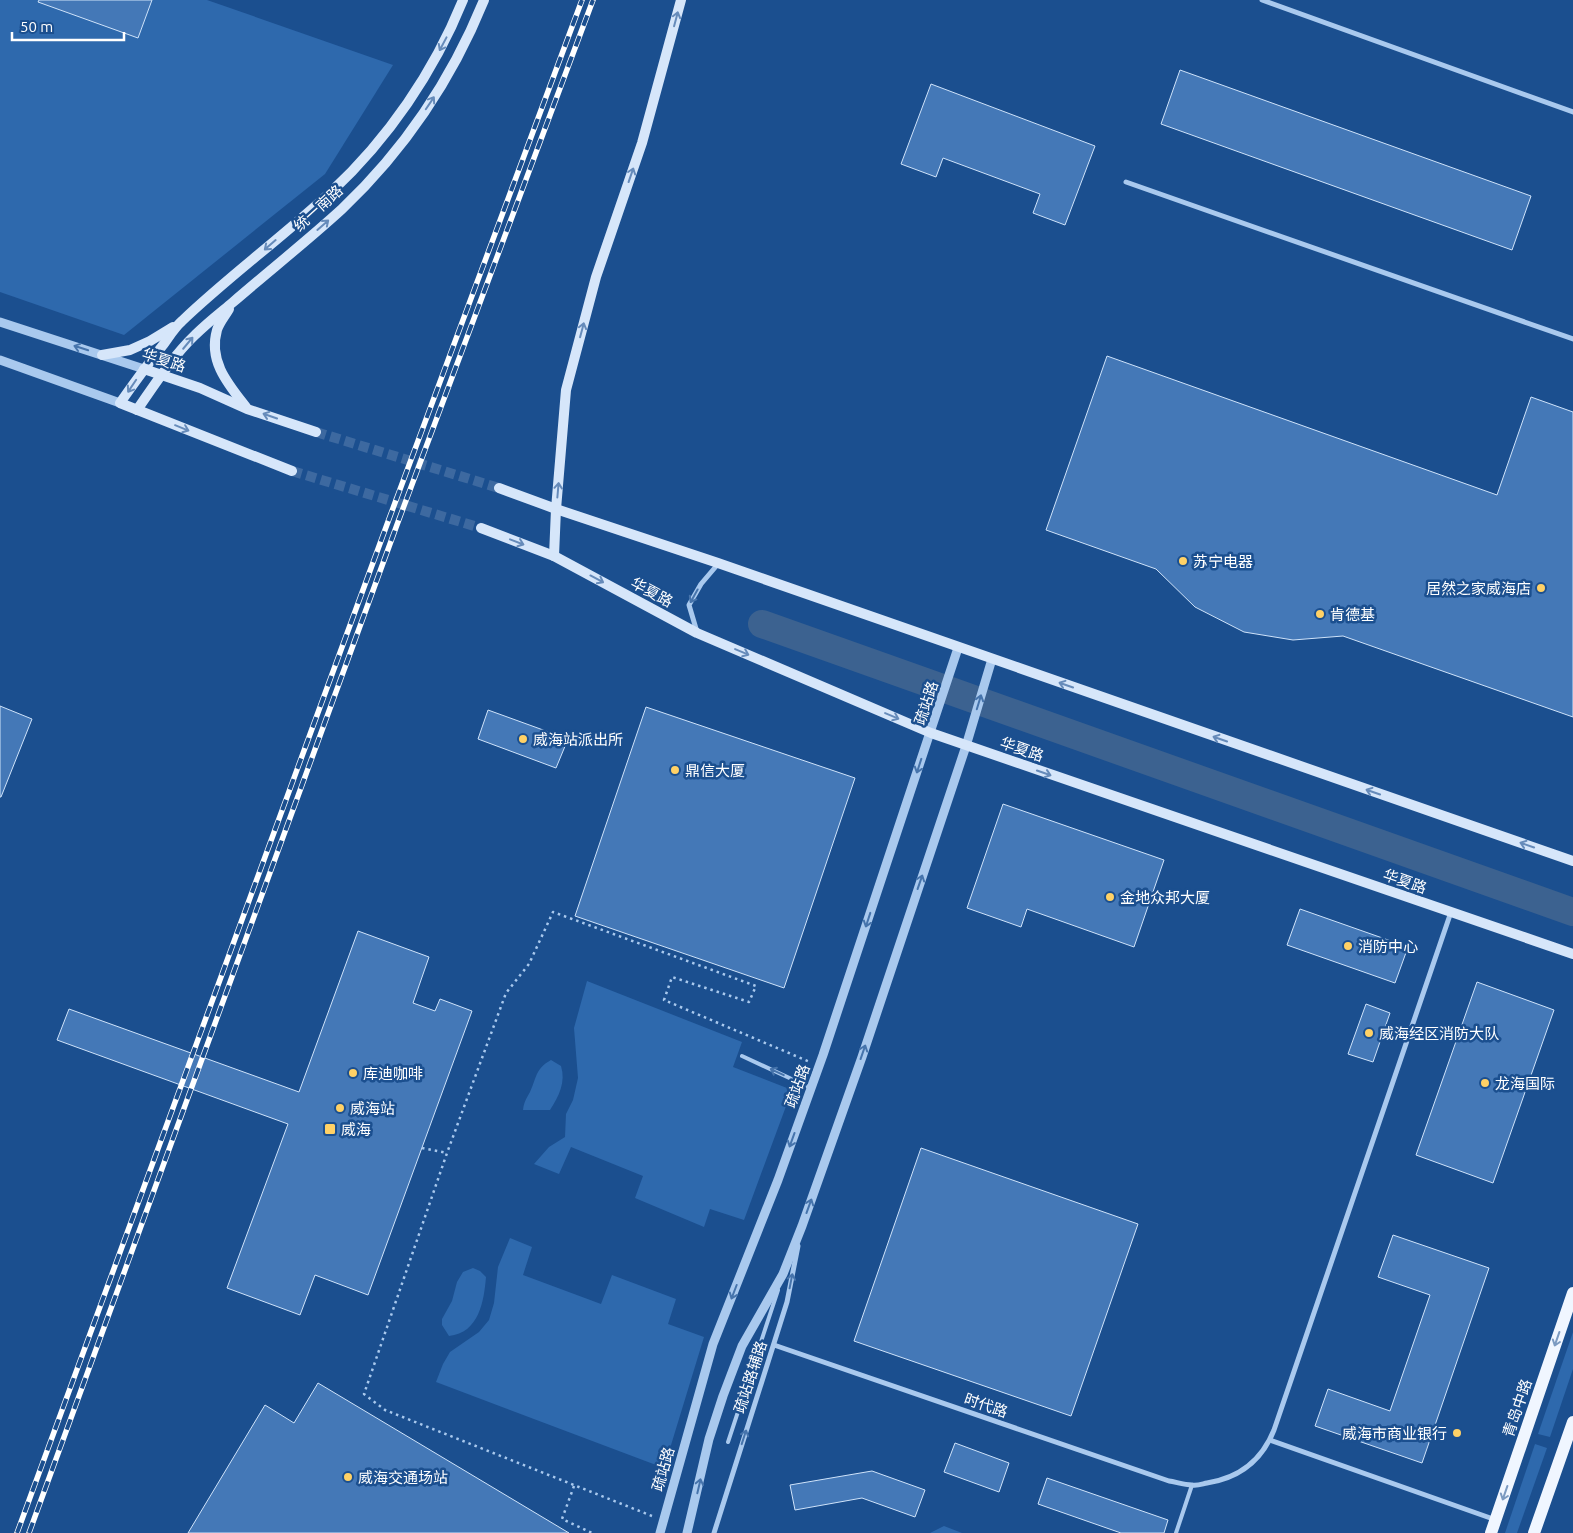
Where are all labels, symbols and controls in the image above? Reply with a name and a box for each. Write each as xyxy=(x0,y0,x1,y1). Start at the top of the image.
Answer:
scale bar xyxy=(12,10,125,42)
one-way arrow xyxy=(671,11,681,27)
text: 50 m xyxy=(20,18,53,35)
one-way arrow xyxy=(438,37,448,52)
one-way arrow xyxy=(426,97,436,111)
one-way arrow xyxy=(627,168,636,183)
street label: 统一南路 xyxy=(290,182,346,234)
one-way arrow xyxy=(317,219,330,230)
one-way arrow xyxy=(263,240,276,251)
one-way arrow xyxy=(578,322,587,338)
one-way arrow xyxy=(182,337,193,350)
one-way arrow xyxy=(73,343,89,353)
street label: 华夏路 xyxy=(140,345,188,375)
one-way arrow xyxy=(127,379,138,393)
one-way arrow xyxy=(262,411,278,421)
one-way arrow xyxy=(174,424,189,433)
one-way arrow xyxy=(553,482,562,498)
one-way arrow xyxy=(509,538,525,547)
place label: 苏宁电器 xyxy=(1193,553,1253,570)
marker: 苏宁电器 xyxy=(1177,555,1189,567)
street label: 华夏路 xyxy=(628,574,676,610)
one-way arrow xyxy=(589,575,604,584)
place label: 居然之家威海店 xyxy=(1426,580,1531,597)
marker: 居然之家威海店 xyxy=(1535,582,1547,594)
one-way arrow xyxy=(689,588,699,602)
place label: 肯德基 xyxy=(1330,606,1375,623)
marker: 肯德基 xyxy=(1314,608,1326,620)
one-way arrow xyxy=(734,648,749,658)
street label: 疏站路 xyxy=(911,679,941,727)
one-way arrow xyxy=(1059,680,1075,689)
one-way arrow xyxy=(975,694,985,710)
one-way arrow xyxy=(884,712,899,721)
place label: 威海站派出所 xyxy=(533,731,623,748)
marker: 威海站派出所 xyxy=(517,733,529,745)
one-way arrow xyxy=(1212,733,1228,743)
street label: 华夏路 xyxy=(998,734,1046,764)
one-way arrow xyxy=(914,758,924,774)
place label: 鼎信大厦 xyxy=(685,762,745,779)
marker: 鼎信大厦 xyxy=(669,764,681,776)
one-way arrow xyxy=(1036,768,1052,778)
one-way arrow xyxy=(1366,787,1382,796)
one-way arrow xyxy=(1520,840,1535,849)
street label: 华夏路 xyxy=(1381,866,1429,896)
one-way arrow xyxy=(916,874,925,890)
place label: 金地众邦大厦 xyxy=(1120,889,1210,906)
marker: 金地众邦大厦 xyxy=(1104,891,1116,903)
one-way arrow xyxy=(863,912,872,927)
place label: 消防中心 xyxy=(1358,938,1418,955)
marker: 消防中心 xyxy=(1342,940,1354,952)
place label: 威海经区消防大队 xyxy=(1379,1025,1499,1042)
marker: 威海经区消防大队 xyxy=(1363,1027,1375,1039)
one-way arrow xyxy=(859,1045,868,1061)
street label: 疏站路 xyxy=(781,1062,813,1110)
place label: 库迪咖啡 xyxy=(363,1065,423,1082)
marker: 库迪咖啡 xyxy=(347,1067,359,1079)
one-way arrow xyxy=(770,1067,785,1076)
place label: 龙海国际 xyxy=(1495,1075,1555,1092)
marker: 龙海国际 xyxy=(1479,1077,1491,1089)
place label: 威海站 xyxy=(350,1100,395,1117)
marker: 威海站 xyxy=(334,1102,346,1114)
place label: 威海 xyxy=(341,1121,371,1138)
marker: 威海 xyxy=(323,1122,337,1136)
one-way arrow xyxy=(787,1132,796,1147)
one-way arrow xyxy=(805,1198,814,1214)
one-way arrow xyxy=(787,1273,797,1289)
one-way arrow xyxy=(729,1283,738,1299)
one-way arrow xyxy=(1552,1331,1561,1347)
street label: 疏站路辅路 xyxy=(730,1339,770,1415)
street label: 青岛中路 xyxy=(1499,1377,1535,1439)
street label: 时代路 xyxy=(962,1390,1010,1420)
place label: 威海市商业银行 xyxy=(1342,1425,1447,1442)
marker: 威海市商业银行 xyxy=(1451,1427,1463,1439)
one-way arrow xyxy=(740,1429,750,1445)
street label: 疏站路 xyxy=(649,1445,677,1493)
place label: 威海交通场站 xyxy=(358,1469,448,1486)
marker: 威海交通场站 xyxy=(342,1471,354,1483)
one-way arrow xyxy=(695,1478,704,1494)
one-way arrow xyxy=(1500,1485,1509,1500)

